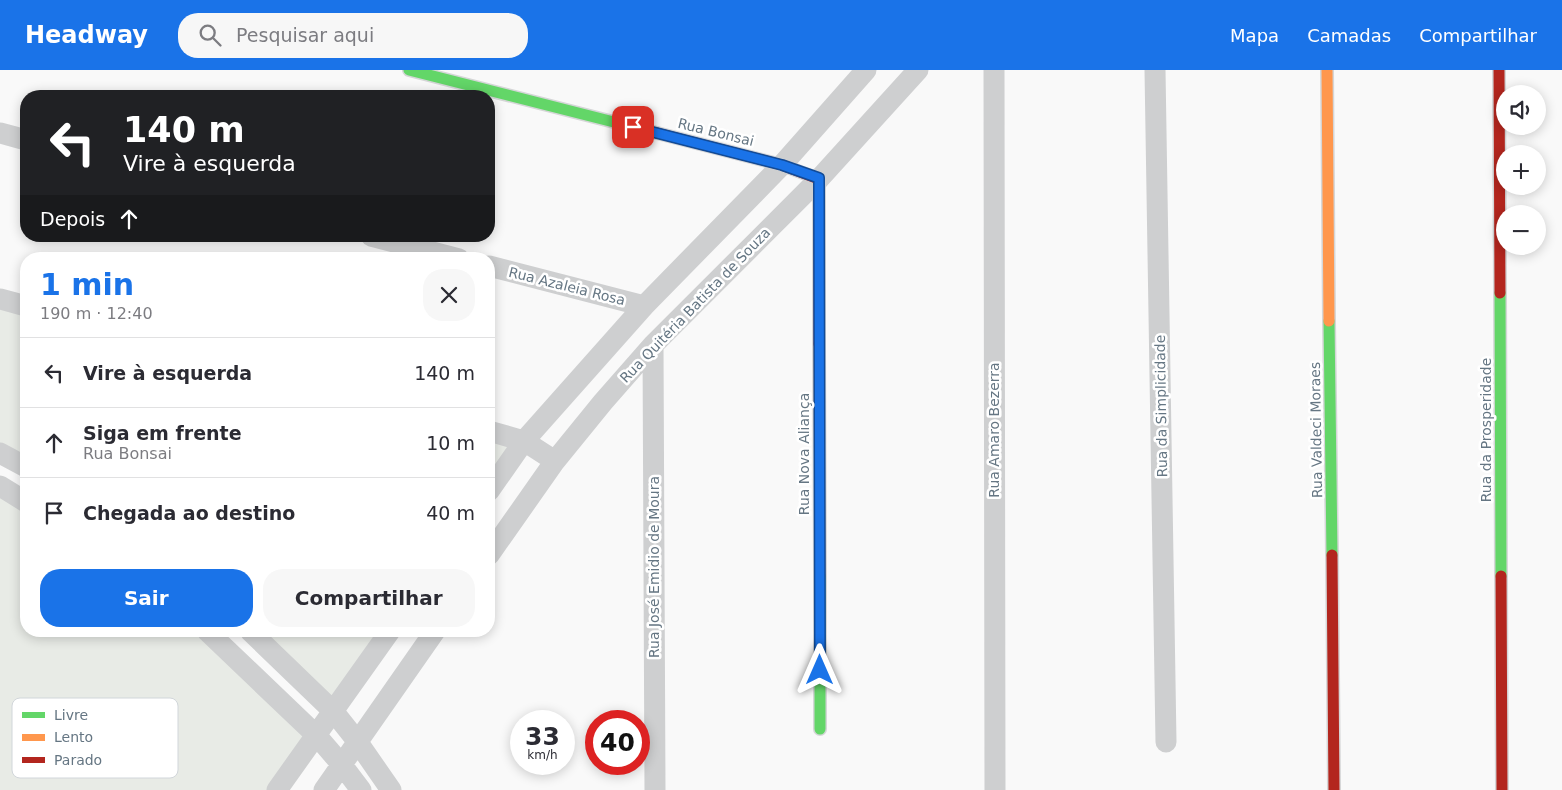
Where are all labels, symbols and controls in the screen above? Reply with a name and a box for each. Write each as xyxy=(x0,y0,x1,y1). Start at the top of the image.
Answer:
search box xyxy=(178,13,528,58)
text: Headway xyxy=(25,21,148,49)
icon: search xyxy=(196,21,224,49)
text: Pesquisar aqui xyxy=(236,24,374,46)
text: Mapa xyxy=(1230,25,1279,46)
text: Camadas xyxy=(1307,25,1391,46)
text: Compartilhar xyxy=(1419,25,1537,46)
map controls xyxy=(1496,85,1546,255)
button: sound xyxy=(1496,85,1546,135)
pin xyxy=(612,106,654,148)
icon: left xyxy=(40,110,105,175)
text: 140 m xyxy=(123,110,245,150)
icon: arrive xyxy=(619,113,647,141)
street label: Rua Bonsai xyxy=(676,115,756,149)
button: + xyxy=(1496,145,1546,195)
text: Vire à esquerda xyxy=(123,151,296,176)
icon: ahead xyxy=(115,205,143,233)
button: − xyxy=(1496,205,1546,255)
text: Depois xyxy=(40,208,105,230)
street label: Rua Quitéria Batista de Souza xyxy=(617,224,773,386)
street label: Rua Azaleia Rosa xyxy=(507,264,627,308)
text: 1 min xyxy=(40,267,134,302)
button: close xyxy=(423,269,475,321)
text: 190 m · 12:40 xyxy=(40,304,153,323)
street label: Rua da Simplicidade xyxy=(1152,335,1170,477)
street label: Rua da Prosperidade xyxy=(1478,358,1494,502)
icon: left xyxy=(40,359,68,387)
text: Vire à esquerda xyxy=(83,362,252,384)
text: 140 m xyxy=(414,362,475,384)
street label: Rua Amaro Bezerra xyxy=(986,362,1002,498)
street label: Rua Valdeci Moraes xyxy=(1307,362,1325,498)
street label: Rua Nova Aliança xyxy=(796,393,812,515)
text: Siga em frente xyxy=(83,422,242,444)
icon: ahead xyxy=(40,429,68,457)
text: 10 m xyxy=(426,432,475,454)
text: Rua Bonsai xyxy=(83,444,172,463)
street label: Rua José Emidio de Moura xyxy=(646,476,662,658)
icon: arrive xyxy=(40,499,68,527)
text: Chegada ao destino xyxy=(83,502,295,524)
text: 40 m xyxy=(426,502,475,524)
button: Sair xyxy=(40,569,253,627)
button: Compartilhar xyxy=(263,569,475,627)
position arrow xyxy=(793,643,845,695)
legend xyxy=(12,698,178,778)
text: Livre xyxy=(54,707,88,723)
speed limit sign: 40 xyxy=(585,710,650,775)
text: 33 xyxy=(525,722,560,751)
text: Lento xyxy=(54,729,93,745)
text: km/h xyxy=(527,748,558,762)
text: Parado xyxy=(54,752,102,768)

